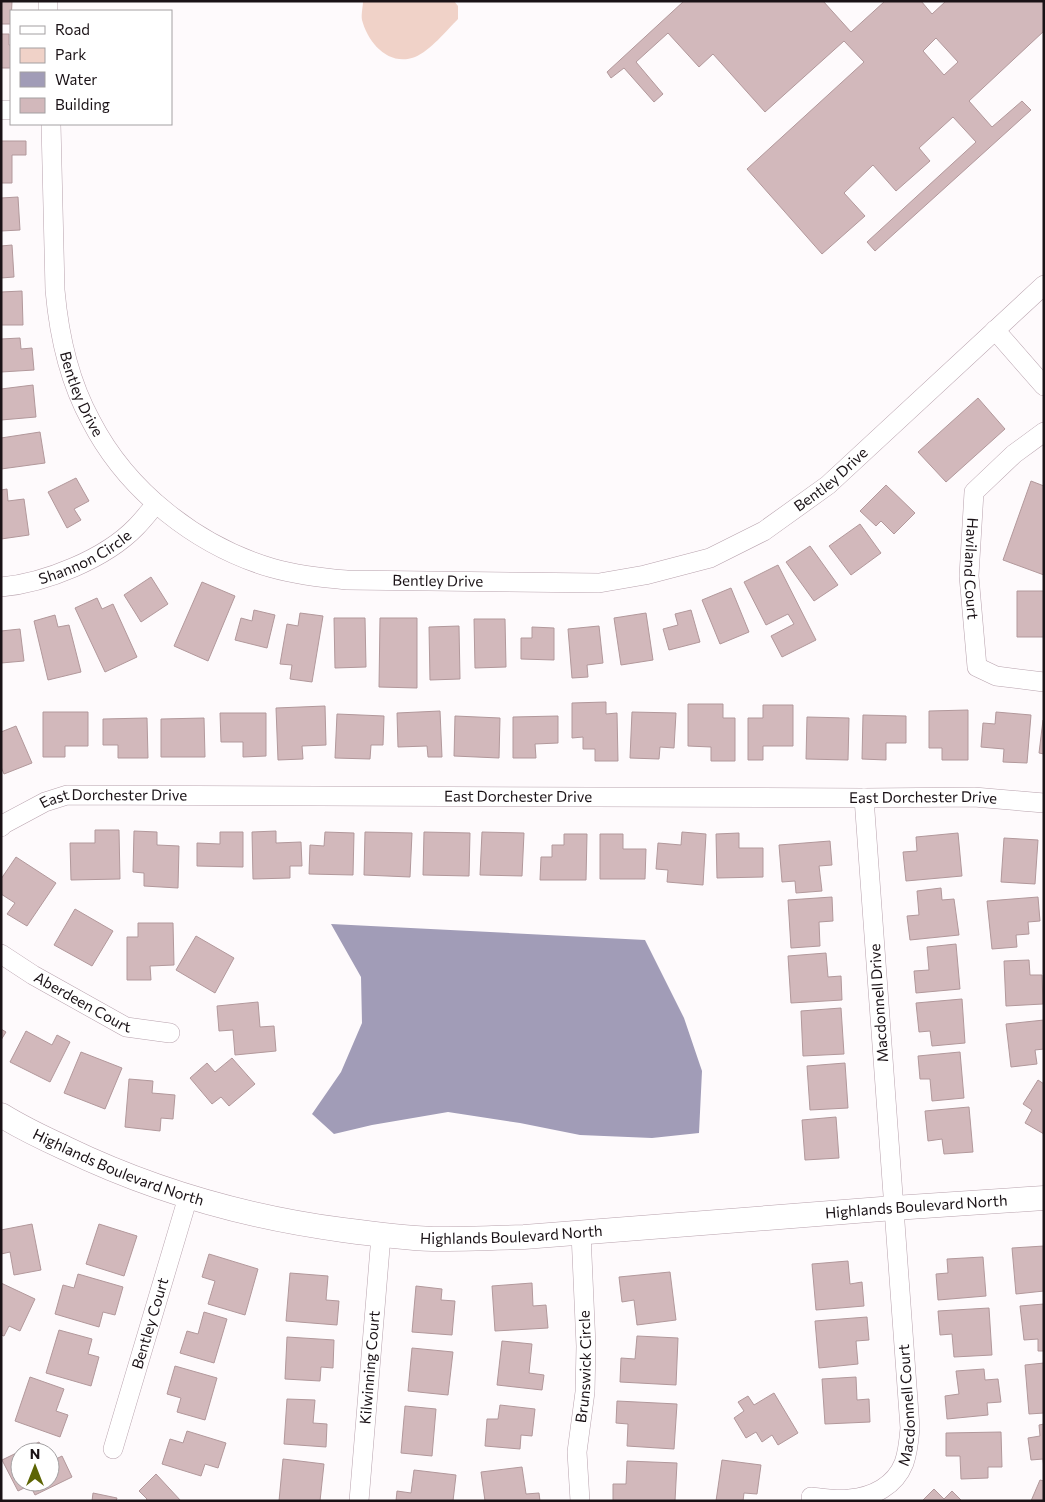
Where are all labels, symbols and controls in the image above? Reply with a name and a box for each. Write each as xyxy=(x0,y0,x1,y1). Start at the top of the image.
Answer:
legend xyxy=(10,10,172,125)
text: Road xyxy=(55,20,90,38)
text: Park xyxy=(55,45,86,63)
text: Water xyxy=(55,70,97,88)
text: Building xyxy=(55,95,110,113)
street label: Bentley Drive xyxy=(57,349,108,440)
street label: Bentley Drive xyxy=(790,443,871,515)
street label: Haviland Court xyxy=(961,517,983,620)
street label: Shannon Circle xyxy=(36,526,135,587)
street label: Bentley Drive xyxy=(392,571,483,590)
street label: East Dorchester Drive xyxy=(36,785,187,811)
street label: East Dorchester Drive xyxy=(444,786,592,805)
street label: East Dorchester Drive xyxy=(849,787,998,807)
street label: Macdonnell Drive xyxy=(865,943,891,1063)
street label: Aberdeen Court xyxy=(31,967,132,1036)
street label: Highlands Boulevard North xyxy=(30,1124,206,1209)
street label: Highlands Boulevard North xyxy=(824,1190,1008,1221)
street label: Highlands Boulevard North xyxy=(420,1221,603,1247)
street label: Bentley Court xyxy=(127,1275,171,1371)
street label: Kilwinning Court xyxy=(355,1310,383,1425)
street label: Brunswick Circle xyxy=(571,1310,594,1424)
street label: Macdonnell Court xyxy=(894,1344,918,1468)
north arrow xyxy=(10,1442,60,1492)
text: N xyxy=(30,1445,40,1462)

